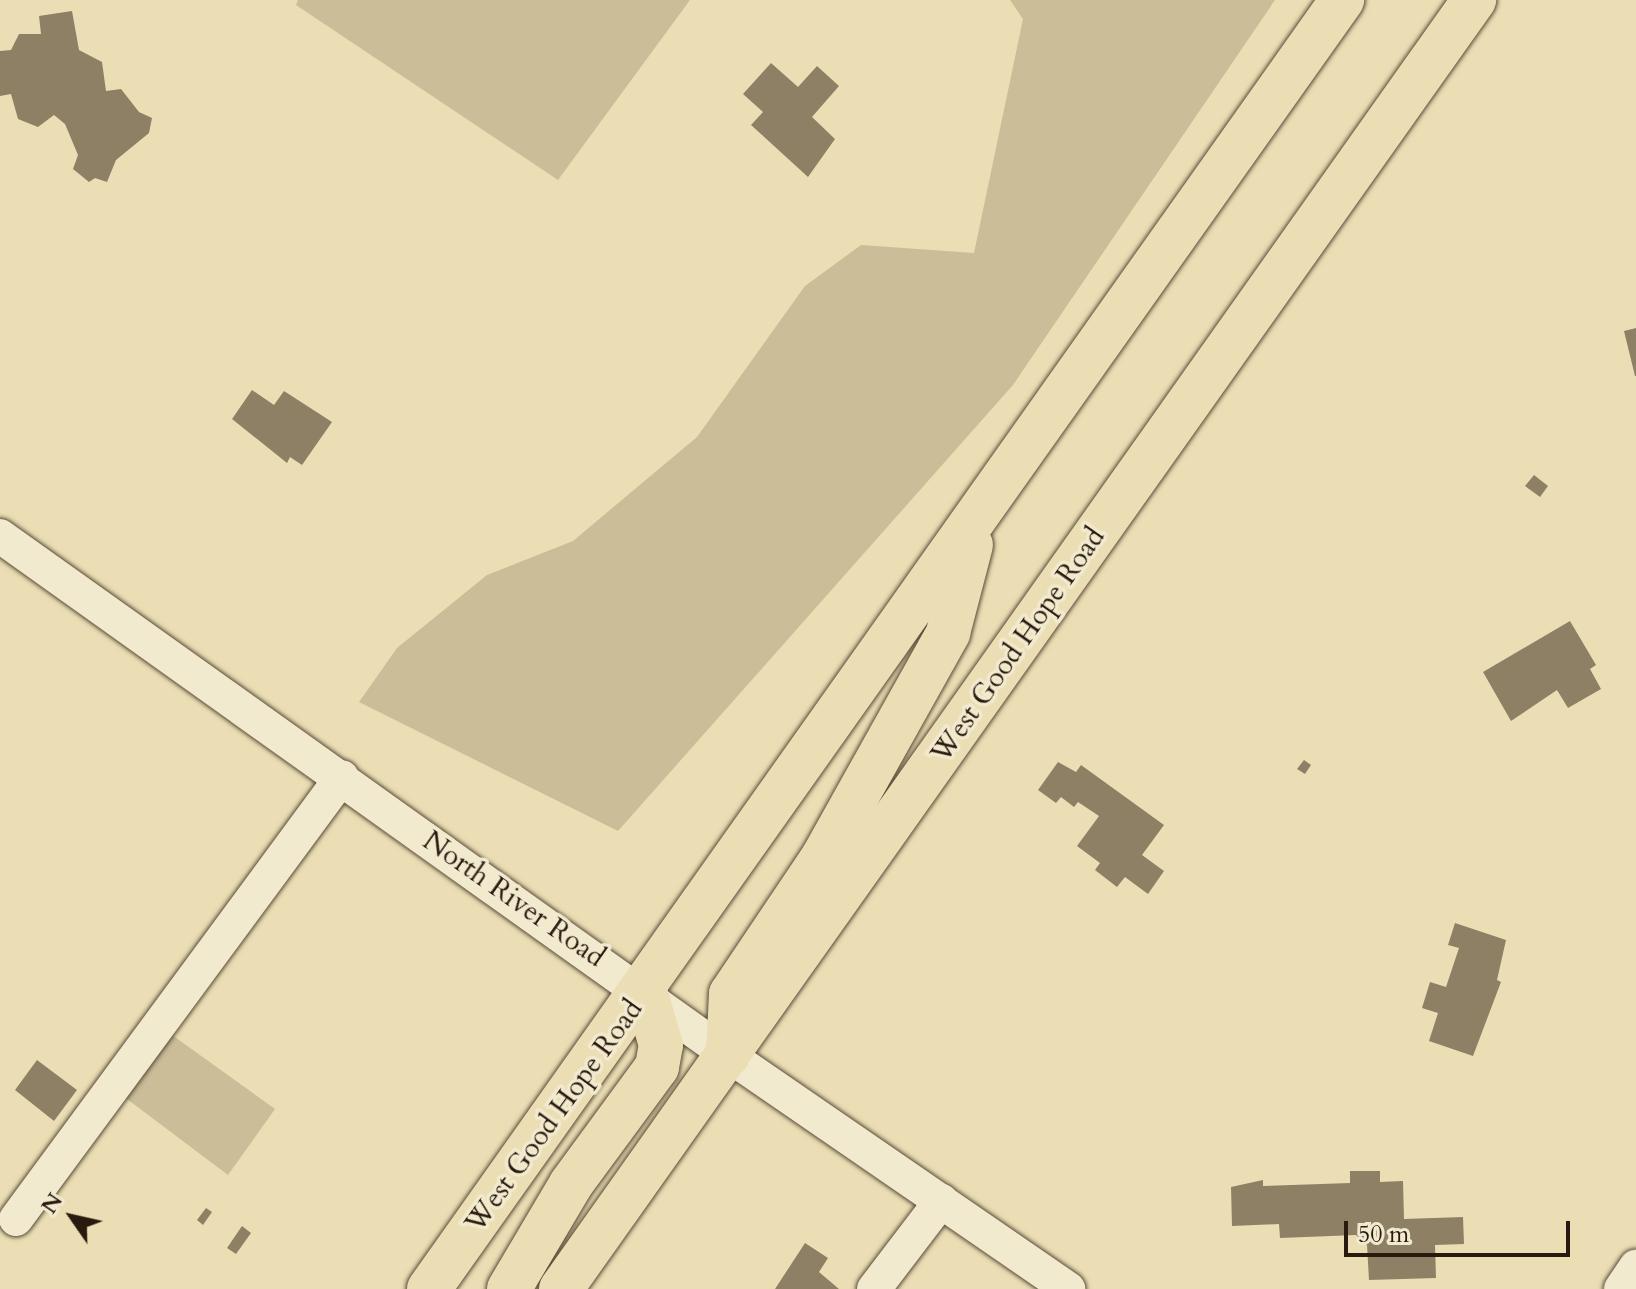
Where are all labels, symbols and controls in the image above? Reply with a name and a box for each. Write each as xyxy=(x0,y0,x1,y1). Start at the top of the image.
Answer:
street label: West Good Hope Road xyxy=(924,521,1112,769)
street label: North River Road xyxy=(417,824,611,974)
street label: West Good Hope Road xyxy=(458,993,650,1239)
north arrow xyxy=(32,1177,112,1257)
text: N xyxy=(34,1187,70,1220)
scale bar xyxy=(1348,1205,1574,1255)
text: 50 m xyxy=(1358,1218,1409,1251)

